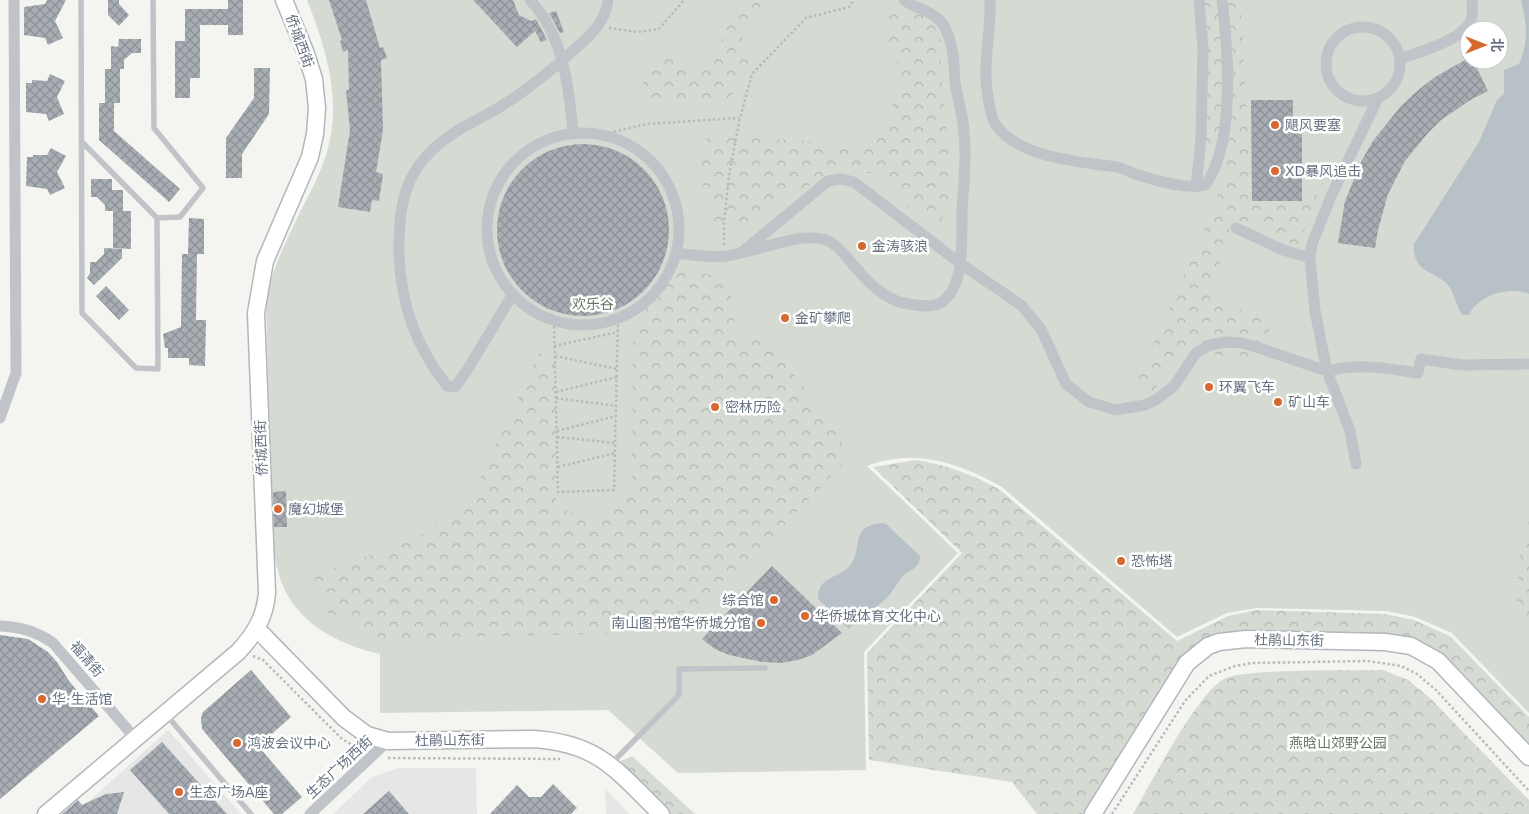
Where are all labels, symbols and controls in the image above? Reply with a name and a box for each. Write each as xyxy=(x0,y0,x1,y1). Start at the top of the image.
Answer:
street label: 侨城西街 xyxy=(283,12,317,70)
north arrow xyxy=(1459,20,1509,70)
text: 北 xyxy=(1489,38,1505,52)
place label: 飓风要塞 xyxy=(1285,117,1341,133)
marker: 飓风要塞 xyxy=(1269,119,1281,131)
place label: XD暴风追击 xyxy=(1285,163,1361,179)
marker: XD暴风追击 xyxy=(1269,165,1281,177)
place label: 金涛骇浪 xyxy=(872,238,928,254)
marker: 金涛骇浪 xyxy=(856,240,868,252)
park label: 欢乐谷 xyxy=(572,296,614,312)
place label: 金矿攀爬 xyxy=(795,310,851,326)
marker: 金矿攀爬 xyxy=(779,312,791,324)
place label: 环翼飞车 xyxy=(1219,379,1275,395)
marker: 环翼飞车 xyxy=(1203,381,1215,393)
place label: 矿山车 xyxy=(1288,394,1330,410)
marker: 矿山车 xyxy=(1272,396,1284,408)
place label: 密林历险 xyxy=(725,399,781,415)
marker: 密林历险 xyxy=(709,401,721,413)
street label: 侨城西街 xyxy=(252,420,270,476)
place label: 魔幻城堡 xyxy=(288,501,344,517)
marker: 魔幻城堡 xyxy=(272,503,284,515)
place label: 恐怖塔 xyxy=(1131,553,1173,569)
marker: 恐怖塔 xyxy=(1115,555,1127,567)
place label: 综合馆 xyxy=(722,592,764,608)
marker: 综合馆 xyxy=(768,594,780,606)
place label: 华侨城体育文化中心 xyxy=(815,608,941,624)
marker: 华侨城体育文化中心 xyxy=(799,610,811,622)
place label: 南山图书馆华侨城分馆 xyxy=(611,615,751,631)
marker: 南山图书馆华侨城分馆 xyxy=(755,617,767,629)
street label: 杜鹃山东街 xyxy=(1254,631,1324,649)
street label: 福清街 xyxy=(67,638,107,680)
place label: 华·生活馆 xyxy=(52,691,112,707)
marker: 华·生活馆 xyxy=(36,693,48,705)
street label: 杜鹃山东街 xyxy=(415,731,485,749)
street label: 生态广场西街 xyxy=(303,733,375,801)
place label: 鸿波会议中心 xyxy=(247,735,331,751)
park label: 燕晗山郊野公园 xyxy=(1289,735,1387,751)
marker: 鸿波会议中心 xyxy=(231,737,243,749)
place label: 生态广场A座 xyxy=(189,784,269,800)
marker: 生态广场A座 xyxy=(173,786,185,798)

